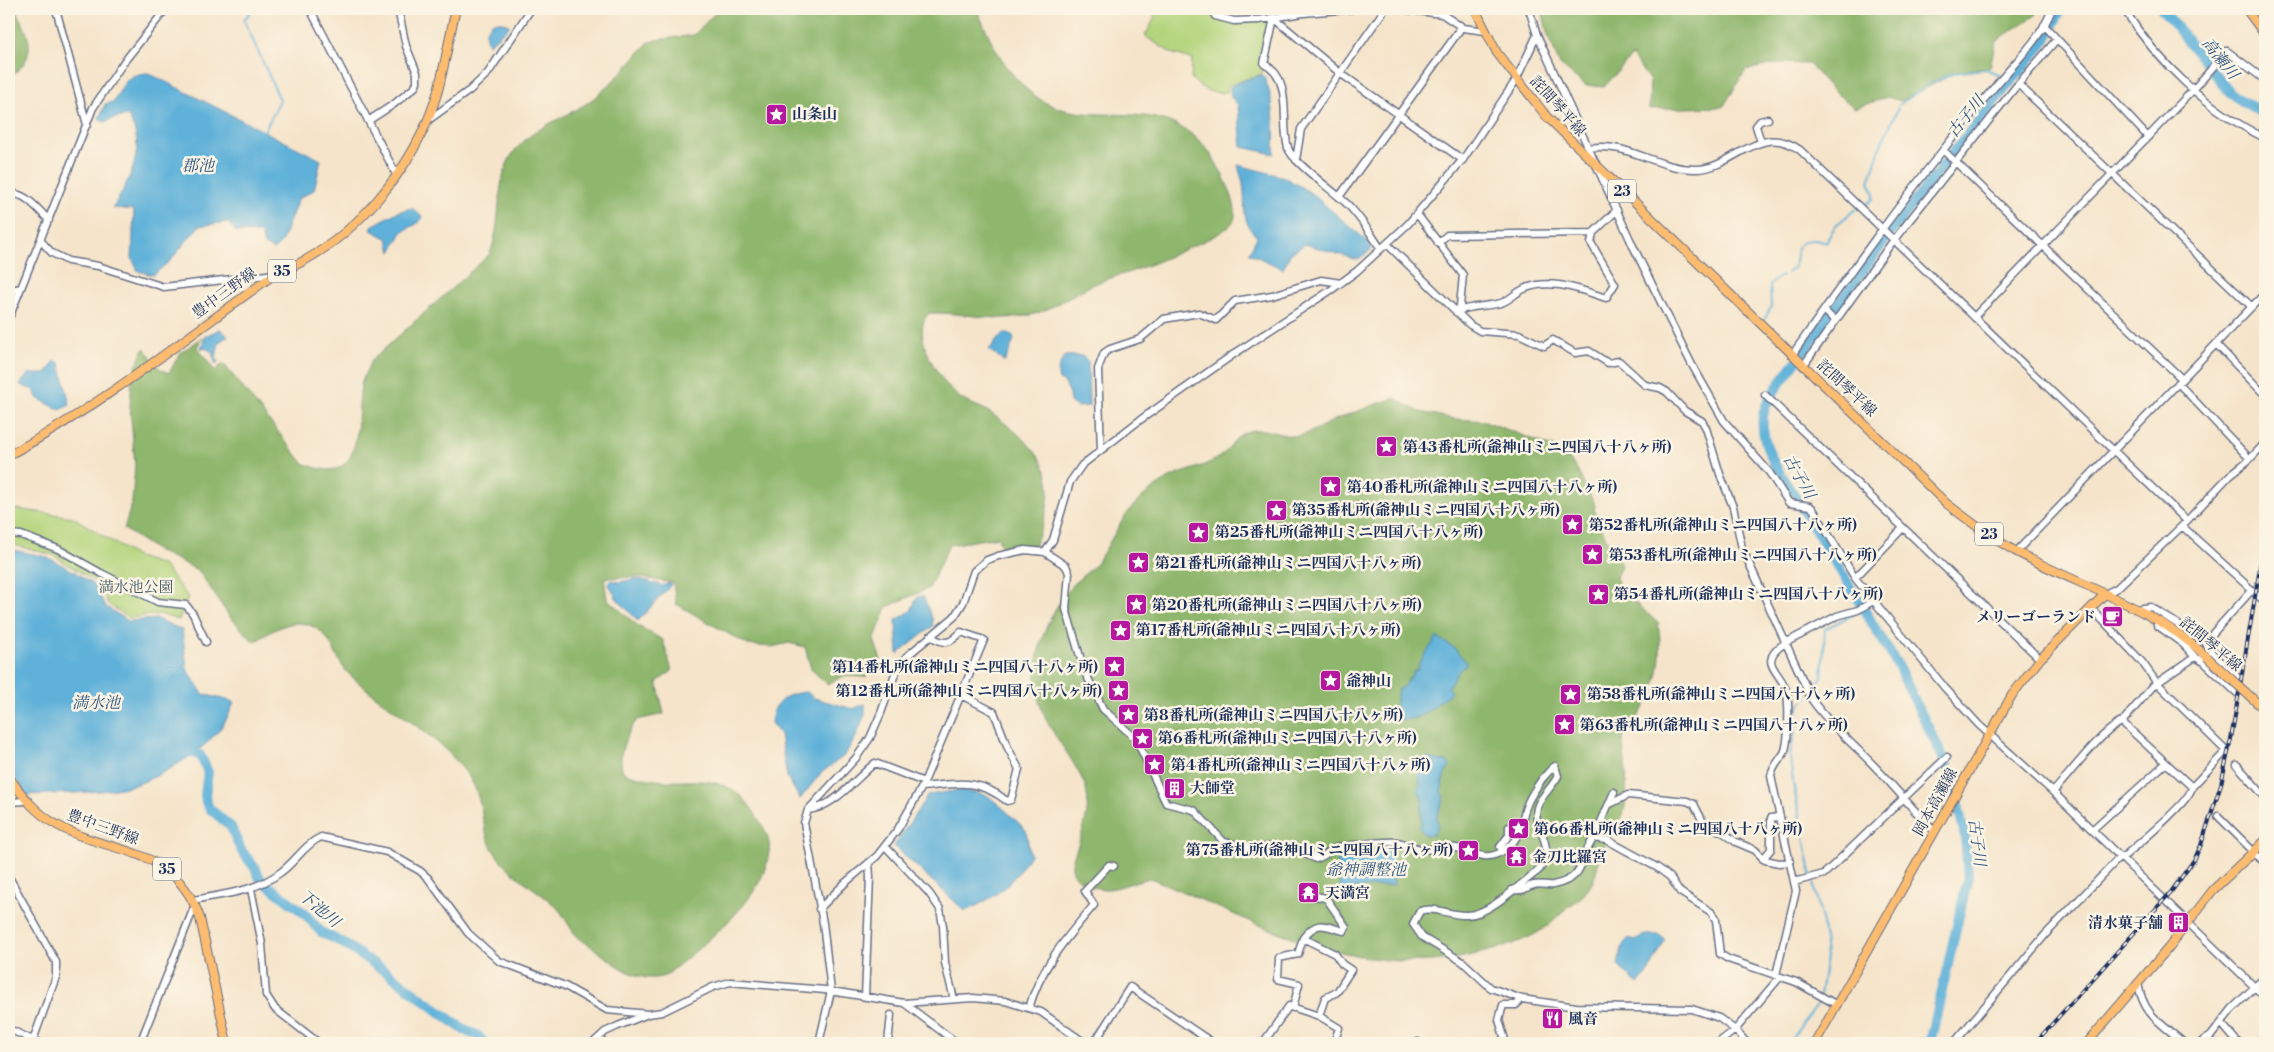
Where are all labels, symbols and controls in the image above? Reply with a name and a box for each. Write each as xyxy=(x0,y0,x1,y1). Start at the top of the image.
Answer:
water label: 高瀬川 xyxy=(2197,34,2244,85)
street label: 詫間琴平線 xyxy=(1525,72,1590,141)
water label: 古子川 xyxy=(1943,90,1990,142)
place icon: 山条山 xyxy=(764,102,788,126)
place label: 山条山 xyxy=(792,105,837,124)
water label: 郡池 xyxy=(182,156,216,176)
road number: 23 xyxy=(1608,180,1636,202)
road number: 35 xyxy=(268,260,296,282)
street label: 豊中三野線 xyxy=(188,264,260,323)
street label: 詫間琴平線 xyxy=(1813,356,1881,421)
place icon: 第43番札所(爺神山ミニ四国八十八ヶ所) xyxy=(1375,435,1399,459)
place label: 第43番札所(爺神山ミニ四国八十八ヶ所) xyxy=(1403,438,1672,457)
water label: 古子川 xyxy=(1779,451,1820,504)
place icon: 第40番札所(爺神山ミニ四国八十八ヶ所) xyxy=(1319,475,1343,499)
place label: 第40番札所(爺神山ミニ四国八十八ヶ所) xyxy=(1347,478,1618,497)
place icon: 第35番札所(爺神山ミニ四国八十八ヶ所) xyxy=(1264,498,1288,522)
place label: 第35番札所(爺神山ミニ四国八十八ヶ所) xyxy=(1292,501,1560,520)
place icon: 第52番札所(爺神山ミニ四国八十八ヶ所) xyxy=(1561,513,1585,537)
place label: 第52番札所(爺神山ミニ四国八十八ヶ所) xyxy=(1589,516,1857,535)
place icon: 第25番札所(爺神山ミニ四国八十八ヶ所) xyxy=(1187,520,1211,544)
road number: 23 xyxy=(1975,522,2003,546)
place label: 第25番札所(爺神山ミニ四国八十八ヶ所) xyxy=(1215,523,1483,542)
place icon: 第53番札所(爺神山ミニ四国八十八ヶ所) xyxy=(1581,543,1605,567)
place label: 第53番札所(爺神山ミニ四国八十八ヶ所) xyxy=(1609,546,1877,565)
place icon: 第21番札所(爺神山ミニ四国八十八ヶ所) xyxy=(1127,551,1151,575)
place label: 第21番札所(爺神山ミニ四国八十八ヶ所) xyxy=(1155,554,1421,573)
park label: 満水池公園 xyxy=(98,578,174,597)
place icon: 第54番札所(爺神山ミニ四国八十八ヶ所) xyxy=(1586,582,1610,606)
place label: 第54番札所(爺神山ミニ四国八十八ヶ所) xyxy=(1614,585,1883,604)
place icon: 第20番札所(爺神山ミニ四国八十八ヶ所) xyxy=(1124,593,1148,617)
place label: 第20番札所(爺神山ミニ四国八十八ヶ所) xyxy=(1152,596,1422,615)
cafe icon: メリーゴーランド xyxy=(2100,605,2124,629)
place label: メリーゴーランド xyxy=(1976,608,2096,627)
street label: 詫間琴平線 xyxy=(2176,613,2246,676)
place icon: 第17番札所(爺神山ミニ四国八十八ヶ所) xyxy=(1108,618,1132,642)
place label: 第17番札所(爺神山ミニ四国八十八ヶ所) xyxy=(1136,621,1401,640)
place icon: 第14番札所(爺神山ミニ四国八十八ヶ所) xyxy=(1102,655,1126,679)
place label: 第14番札所(爺神山ミニ四国八十八ヶ所) xyxy=(832,658,1098,677)
place icon: 爺神山 xyxy=(1318,669,1342,693)
place label: 爺神山 xyxy=(1346,672,1391,691)
place icon: 第12番札所(爺神山ミニ四国八十八ヶ所) xyxy=(1106,679,1130,703)
place label: 第12番札所(爺神山ミニ四国八十八ヶ所) xyxy=(836,682,1102,701)
place icon: 第58番札所(爺神山ミニ四国八十八ヶ所) xyxy=(1559,682,1583,706)
place label: 第58番札所(爺神山ミニ四国八十八ヶ所) xyxy=(1587,685,1855,704)
water label: 満水池 xyxy=(72,693,122,713)
place icon: 第8番札所(爺神山ミニ四国八十八ヶ所) xyxy=(1116,703,1140,727)
place label: 第8番札所(爺神山ミニ四国八十八ヶ所) xyxy=(1144,706,1403,725)
place icon: 第63番札所(爺神山ミニ四国八十八ヶ所) xyxy=(1552,713,1576,737)
place label: 第63番札所(爺神山ミニ四国八十八ヶ所) xyxy=(1580,716,1848,735)
place icon: 第6番札所(爺神山ミニ四国八十八ヶ所) xyxy=(1130,726,1154,750)
place label: 第6番札所(爺神山ミニ四国八十八ヶ所) xyxy=(1158,729,1417,748)
place icon: 第4番札所(爺神山ミニ四国八十八ヶ所) xyxy=(1143,753,1167,777)
place label: 第4番札所(爺神山ミニ四国八十八ヶ所) xyxy=(1171,756,1431,775)
street label: 岡本高瀬線 xyxy=(1909,765,1962,840)
building icon: 大師堂 xyxy=(1162,776,1186,800)
place label: 大師堂 xyxy=(1190,779,1235,798)
street label: 豊中三野線 xyxy=(64,806,141,849)
place icon: 第66番札所(爺神山ミニ四国八十八ヶ所) xyxy=(1506,817,1530,841)
water label: 古子川 xyxy=(1964,817,1990,869)
place label: 第66番札所(爺神山ミニ四国八十八ヶ所) xyxy=(1534,820,1803,839)
place icon: 第75番札所(爺神山ミニ四国八十八ヶ所) xyxy=(1457,838,1481,862)
place label: 第75番札所(爺神山ミニ四国八十八ヶ所) xyxy=(1186,841,1453,860)
temple icon: 金刀比羅宮 xyxy=(1504,845,1528,869)
place label: 金刀比羅宮 xyxy=(1532,848,1607,867)
road number: 35 xyxy=(153,858,181,881)
water label: 爺神調整池 xyxy=(1326,860,1408,880)
temple icon: 天満宮 xyxy=(1297,881,1321,905)
place label: 天満宮 xyxy=(1325,884,1370,903)
water label: 下池川 xyxy=(295,886,346,933)
building icon: 清水菓子舗 xyxy=(2167,911,2191,935)
place label: 清水菓子舗 xyxy=(2088,914,2163,933)
restaurant icon: 風音 xyxy=(1540,1007,1564,1031)
place label: 風音 xyxy=(1568,1010,1598,1029)

